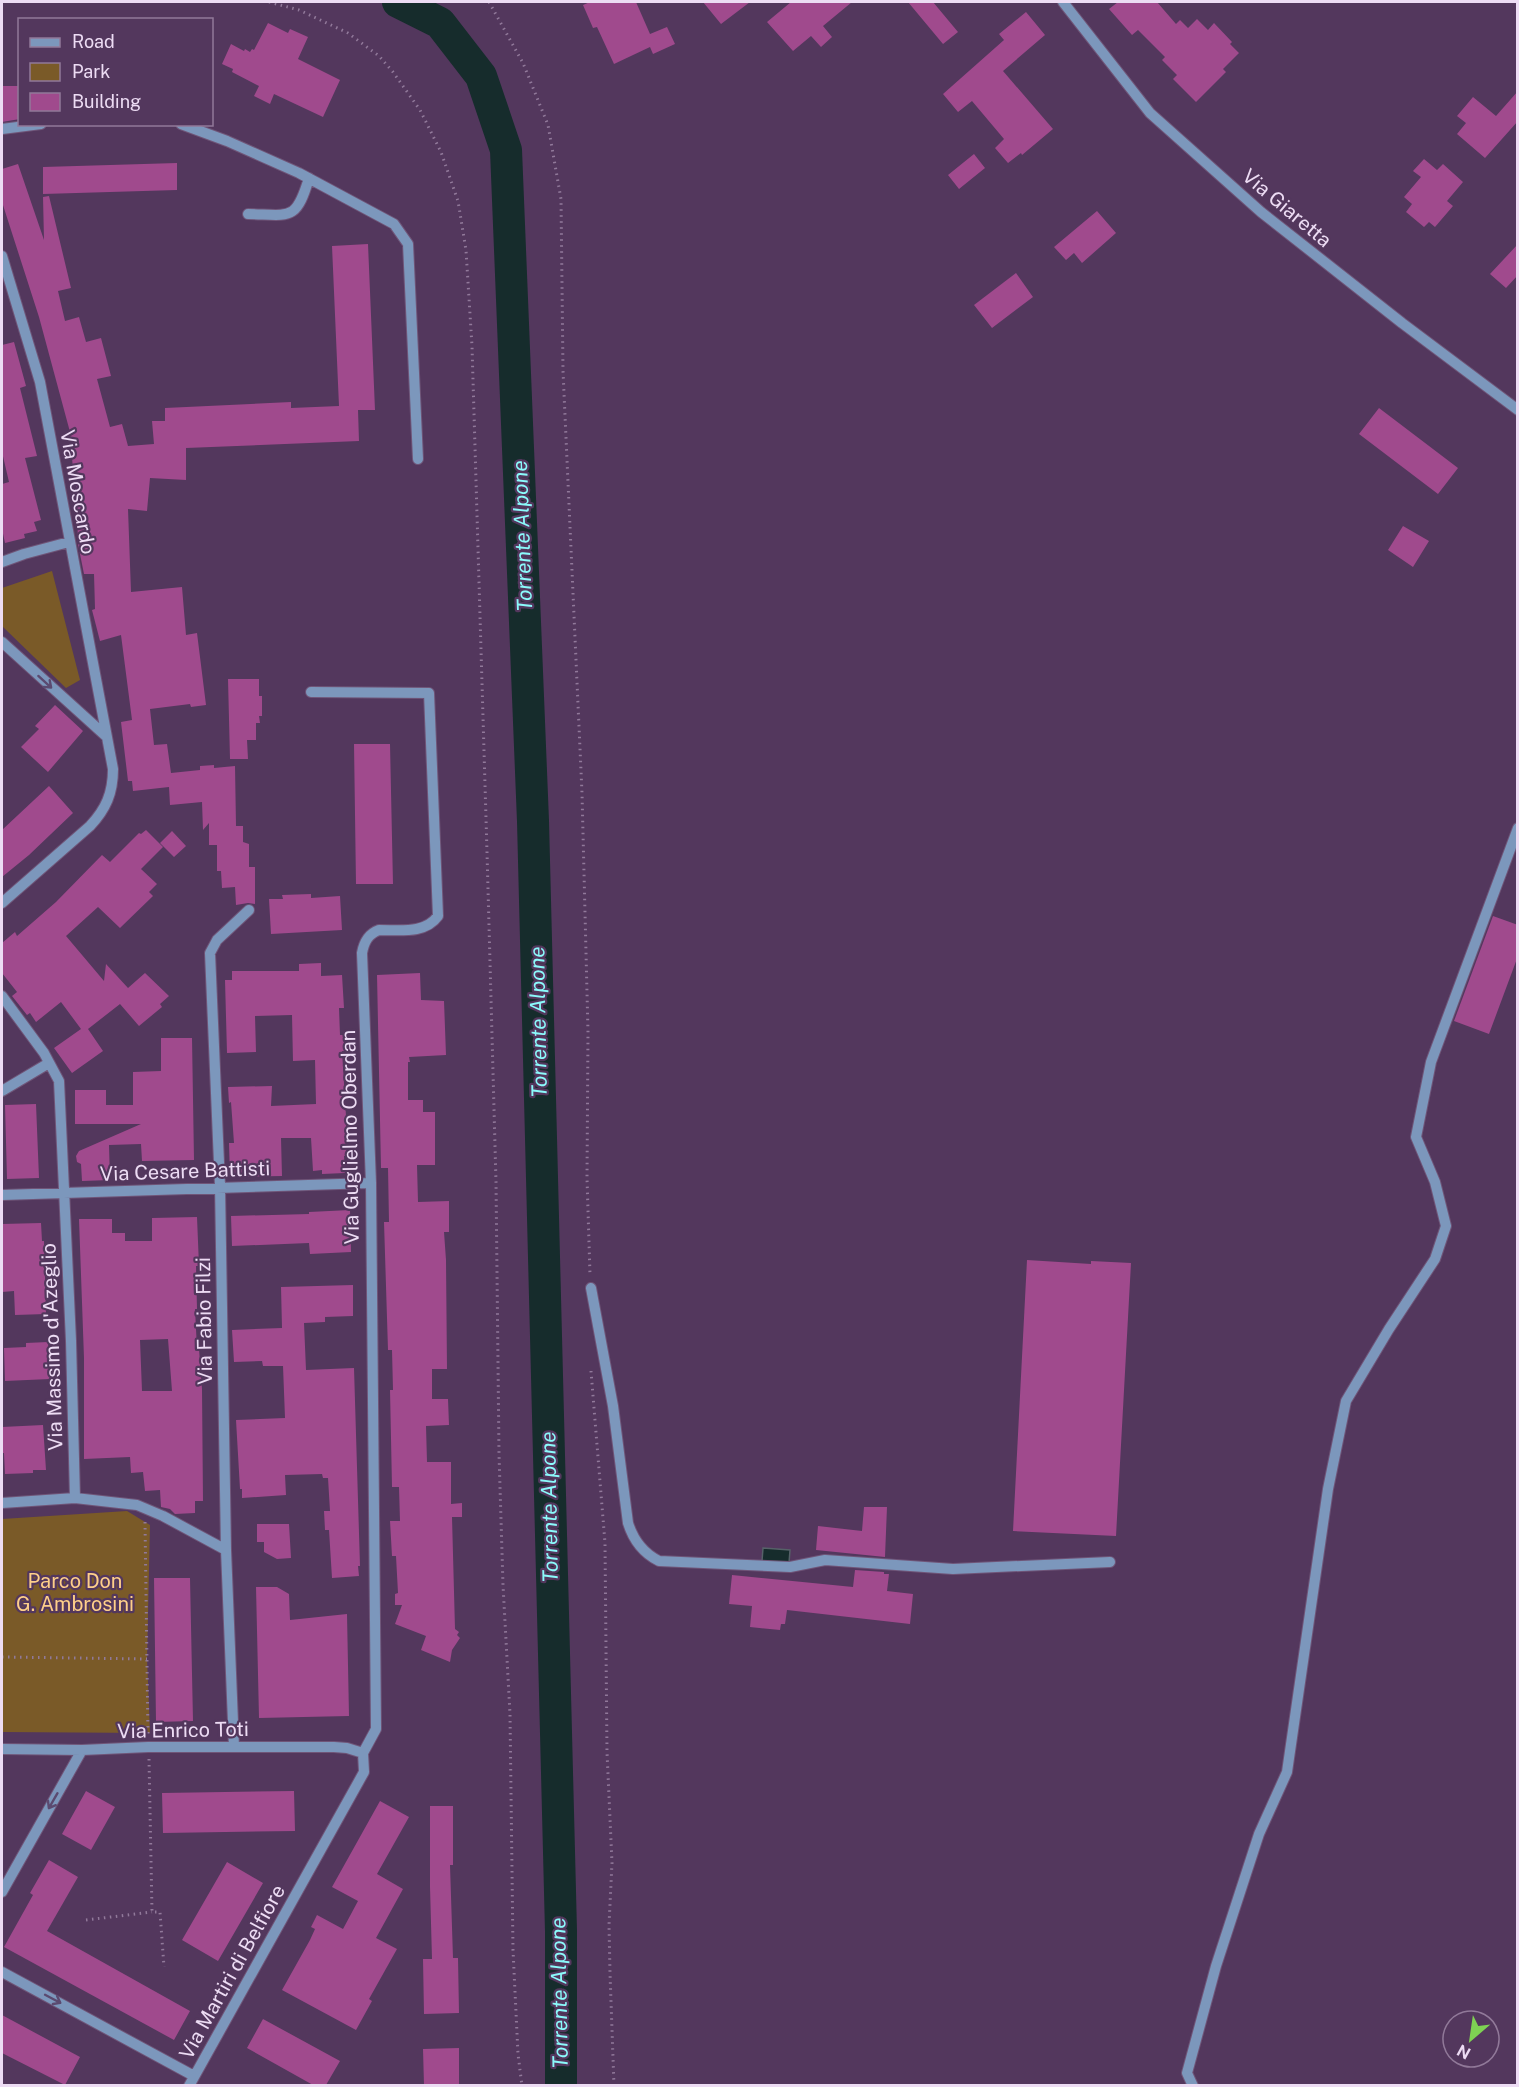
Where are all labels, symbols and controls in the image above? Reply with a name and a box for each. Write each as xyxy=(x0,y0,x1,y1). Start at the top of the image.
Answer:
legend xyxy=(18,18,213,126)
text: Road xyxy=(72,31,115,52)
text: Park xyxy=(72,61,110,82)
text: Building xyxy=(72,91,141,112)
street label: Via Giaretta xyxy=(1238,164,1336,252)
street label: Via Moscardo xyxy=(55,428,101,556)
water label: Torrente Alpone xyxy=(507,460,537,612)
one-way arrow xyxy=(37,675,52,689)
water label: Torrente Alpone xyxy=(524,946,552,1098)
street label: Via Guglielmo Oberdan xyxy=(336,1030,364,1244)
street label: Via Cesare Battisti xyxy=(99,1156,271,1186)
street label: Via Massimo d'Azeglio xyxy=(36,1243,68,1451)
street label: Via Fabio Filzi xyxy=(191,1257,217,1385)
water label: Torrente Alpone xyxy=(535,1431,563,1583)
park label: Parco Don G. Ambrosini xyxy=(16,1569,134,1616)
street label: Via Enrico Toti xyxy=(117,1717,249,1743)
one-way arrow xyxy=(47,1791,58,1809)
street label: Via Martiri di Belfiore xyxy=(174,1881,290,2063)
water label: Torrente Alpone xyxy=(545,1917,573,2069)
one-way arrow xyxy=(44,1993,61,2005)
north arrow xyxy=(1441,2009,1501,2069)
text: N xyxy=(1454,2040,1474,2063)

